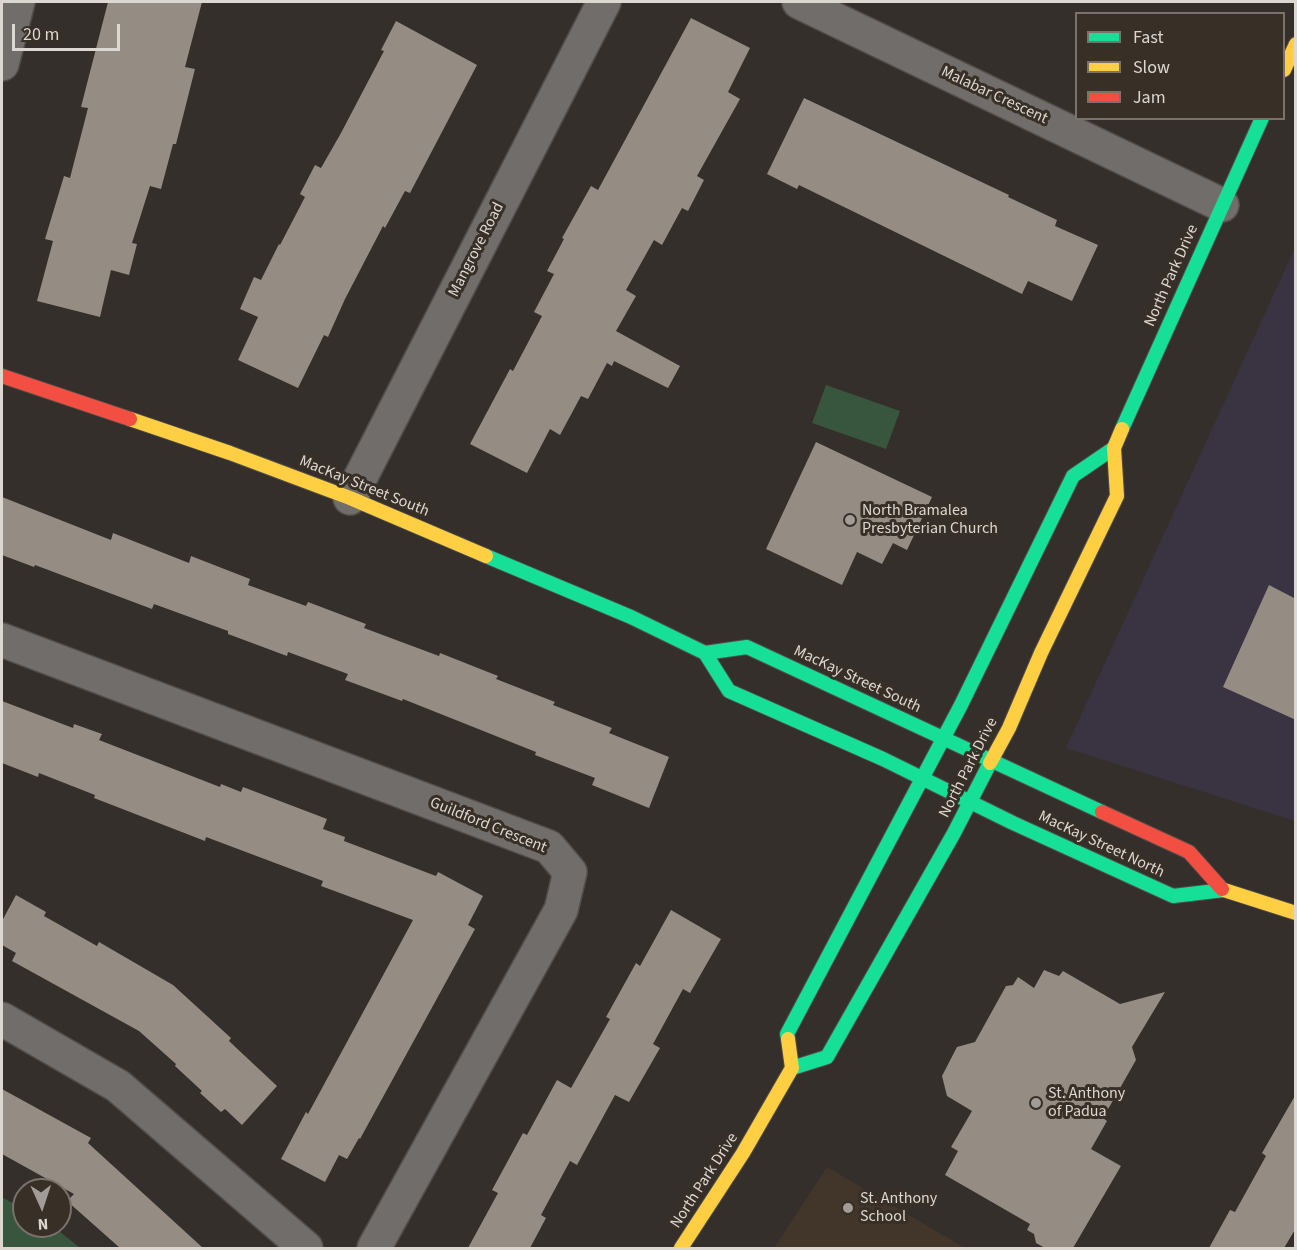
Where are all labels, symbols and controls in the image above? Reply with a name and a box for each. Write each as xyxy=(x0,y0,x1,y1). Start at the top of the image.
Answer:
scale bar xyxy=(15,12,123,50)
legend xyxy=(1075,12,1285,120)
text: 20 m xyxy=(23,22,59,47)
text: Fast xyxy=(1133,25,1164,50)
text: Slow xyxy=(1133,55,1170,80)
street label: Malabar Crescent xyxy=(938,63,1050,129)
text: Jam xyxy=(1133,85,1166,110)
street label: Mangrove Road xyxy=(445,200,509,300)
street label: North Park Drive xyxy=(1141,222,1203,330)
street label: MacKay Street South xyxy=(296,452,432,522)
place label: North Bramalea Presbyterian Church xyxy=(862,501,998,539)
marker: North Bramalea Presbyterian Church xyxy=(843,513,857,527)
street label: MacKay Street South xyxy=(790,642,924,718)
street label: North Park Drive xyxy=(936,715,1002,821)
street label: Guildford Crescent xyxy=(427,794,549,858)
street label: MacKay Street North xyxy=(1035,807,1167,883)
place label: St. Anthony of Padua xyxy=(1048,1084,1125,1122)
marker: St. Anthony of Padua xyxy=(1029,1096,1043,1110)
street label: North Park Drive xyxy=(667,1130,743,1232)
north arrow xyxy=(12,1178,72,1238)
place label: St. Anthony School xyxy=(860,1189,937,1227)
marker: St. Anthony School xyxy=(841,1201,855,1215)
text: N xyxy=(37,1213,49,1235)

